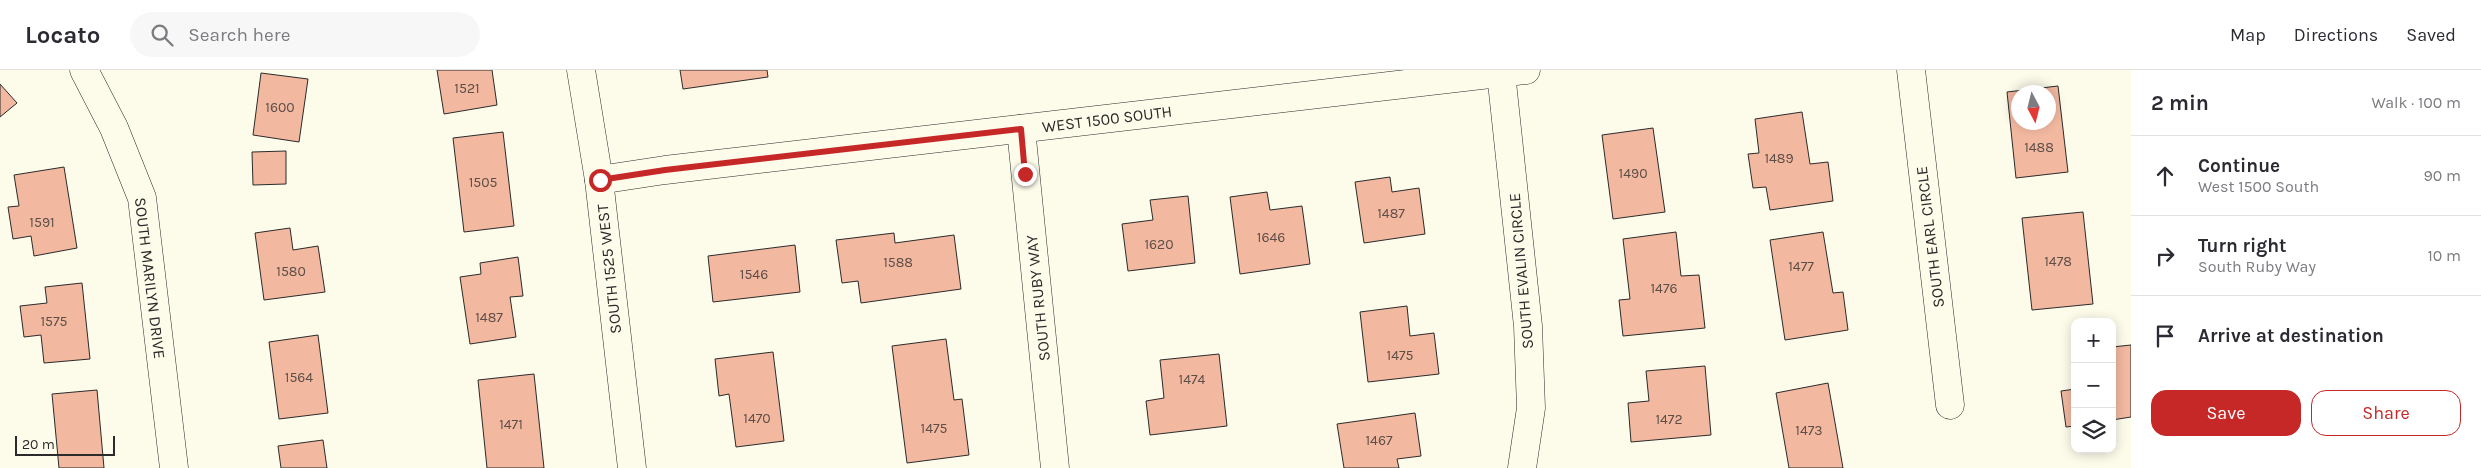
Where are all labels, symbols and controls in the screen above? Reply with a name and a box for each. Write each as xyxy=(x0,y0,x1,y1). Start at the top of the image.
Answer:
search box xyxy=(130,12,480,57)
text: Locato xyxy=(25,21,100,49)
icon: search xyxy=(148,21,176,49)
text: Search here xyxy=(188,24,290,46)
text: Map xyxy=(2230,24,2266,46)
text: Directions xyxy=(2294,24,2378,46)
text: Saved xyxy=(2406,24,2456,46)
house number: 1521 xyxy=(454,80,480,97)
north arrow xyxy=(2011,85,2056,130)
text: 2 min xyxy=(2151,91,2209,115)
text: Walk · 100 m xyxy=(2371,93,2461,112)
house number: 1600 xyxy=(265,99,295,116)
street label: WEST 1500 SOUTH xyxy=(1041,102,1173,136)
house number: 1488 xyxy=(2024,139,2054,156)
house number: 1489 xyxy=(1764,150,1794,167)
text: Continue xyxy=(2198,155,2280,177)
icon: ahead xyxy=(2151,162,2179,190)
route end xyxy=(1014,163,1037,186)
house number: 1490 xyxy=(1619,165,1647,182)
street label: SOUTH EARL CIRCLE xyxy=(1912,165,1948,309)
text: 90 m xyxy=(2423,166,2461,185)
route start xyxy=(589,169,612,192)
house number: 1505 xyxy=(469,174,497,191)
text: West 1500 South xyxy=(2198,177,2319,196)
street label: SOUTH EVALIN CIRCLE xyxy=(1505,192,1537,350)
street label: SOUTH MARILYN DRIVE xyxy=(131,196,169,360)
street label: SOUTH 1525 WEST xyxy=(593,203,625,335)
house number: 1487 xyxy=(1377,205,1405,222)
house number: 1591 xyxy=(29,214,55,231)
house number: 1646 xyxy=(1257,229,1285,246)
street label: SOUTH RUBY WAY xyxy=(1022,234,1054,362)
text: Turn right xyxy=(2198,235,2287,257)
house number: 1620 xyxy=(1144,236,1174,253)
icon: right xyxy=(2151,242,2179,270)
text: 10 m xyxy=(2427,246,2461,265)
house number: 1478 xyxy=(2044,253,2072,270)
house number: 1588 xyxy=(883,254,913,271)
text: South Ruby Way xyxy=(2198,257,2316,276)
house number: 1477 xyxy=(1788,258,1814,275)
house number: 1580 xyxy=(276,263,306,280)
house number: 1546 xyxy=(740,266,768,283)
house number: 1476 xyxy=(1650,280,1678,297)
house number: 1487 xyxy=(475,309,503,326)
house number: 1575 xyxy=(40,313,68,330)
map controls xyxy=(2071,318,2116,453)
button: + xyxy=(2071,318,2116,363)
icon: arrive xyxy=(2151,322,2179,350)
text: Arrive at destination xyxy=(2198,325,2384,347)
house number: 1475 xyxy=(1387,347,1414,364)
button: − xyxy=(2071,363,2116,408)
house number: 1564 xyxy=(285,369,313,386)
house number: 1474 xyxy=(1179,371,1206,388)
button: Save xyxy=(2151,390,2301,436)
button: Share xyxy=(2311,390,2461,436)
button: layers xyxy=(2071,408,2116,453)
house number: 1470 xyxy=(743,410,771,427)
house number: 1472 xyxy=(1655,411,1683,428)
house number: 1471 xyxy=(499,416,523,433)
house number: 1475 xyxy=(921,420,948,437)
house number: 1473 xyxy=(1795,422,1823,439)
house number: 1467 xyxy=(1365,432,1393,449)
scale bar xyxy=(15,433,115,456)
text: 20 m xyxy=(22,436,55,453)

